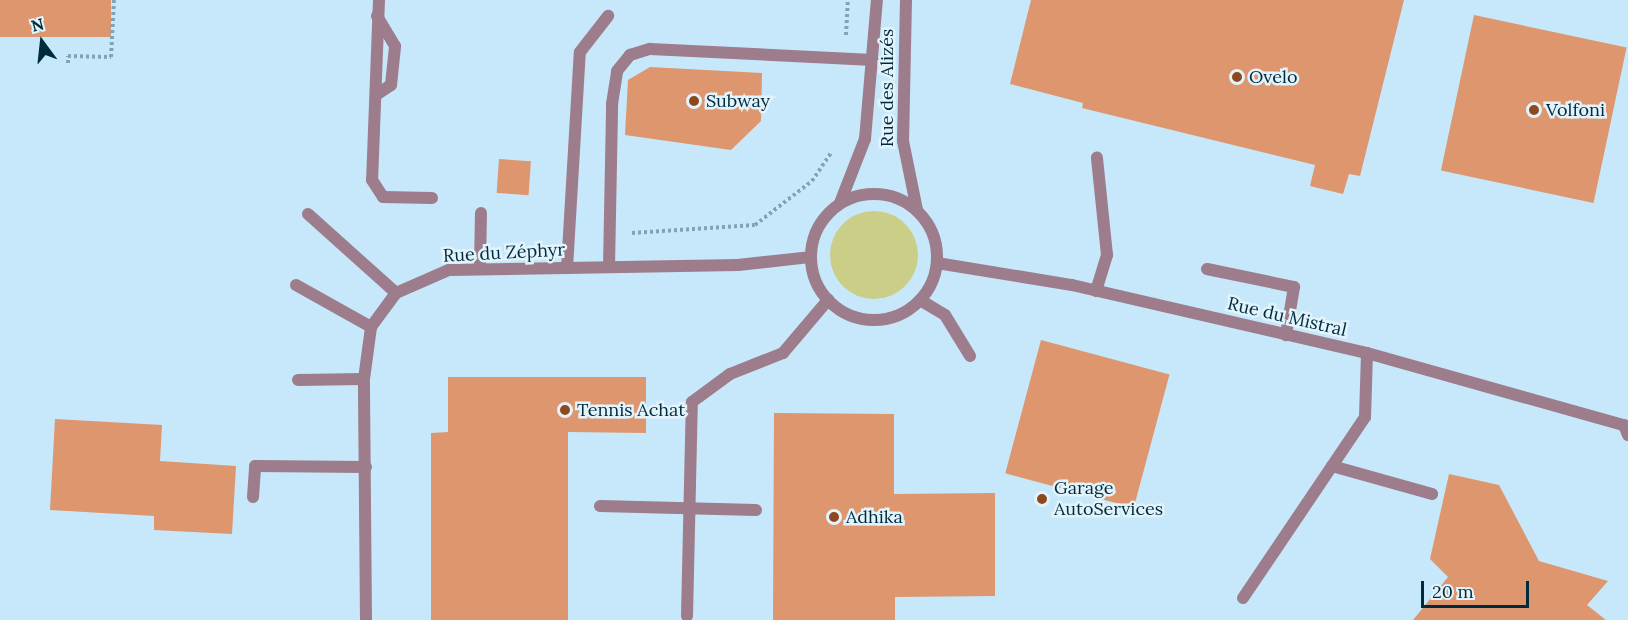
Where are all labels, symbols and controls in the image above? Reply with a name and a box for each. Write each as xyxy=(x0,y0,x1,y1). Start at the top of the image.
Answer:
north arrow xyxy=(12,12,72,72)
text: N xyxy=(29,13,46,36)
street label: Rue des Alizés xyxy=(876,29,898,147)
place label: Ovelo xyxy=(1249,66,1297,88)
marker: Ovelo xyxy=(1230,70,1244,84)
place label: Subway xyxy=(706,90,770,112)
marker: Subway xyxy=(687,94,701,108)
place label: Volfoni xyxy=(1546,99,1605,121)
marker: Volfoni xyxy=(1527,103,1541,117)
street label: Rue du Zéphyr xyxy=(442,239,566,267)
street label: Rue du Mistral xyxy=(1225,293,1349,341)
place label: Tennis Achat xyxy=(577,399,685,421)
marker: Tennis Achat xyxy=(558,403,572,417)
place label: Garage AutoServices xyxy=(1054,478,1163,520)
marker: Garage AutoServices xyxy=(1035,492,1049,506)
place label: Adhika xyxy=(846,506,903,528)
marker: Adhika xyxy=(827,510,841,524)
scale bar xyxy=(1424,569,1532,607)
text: 20 m xyxy=(1432,580,1474,603)

